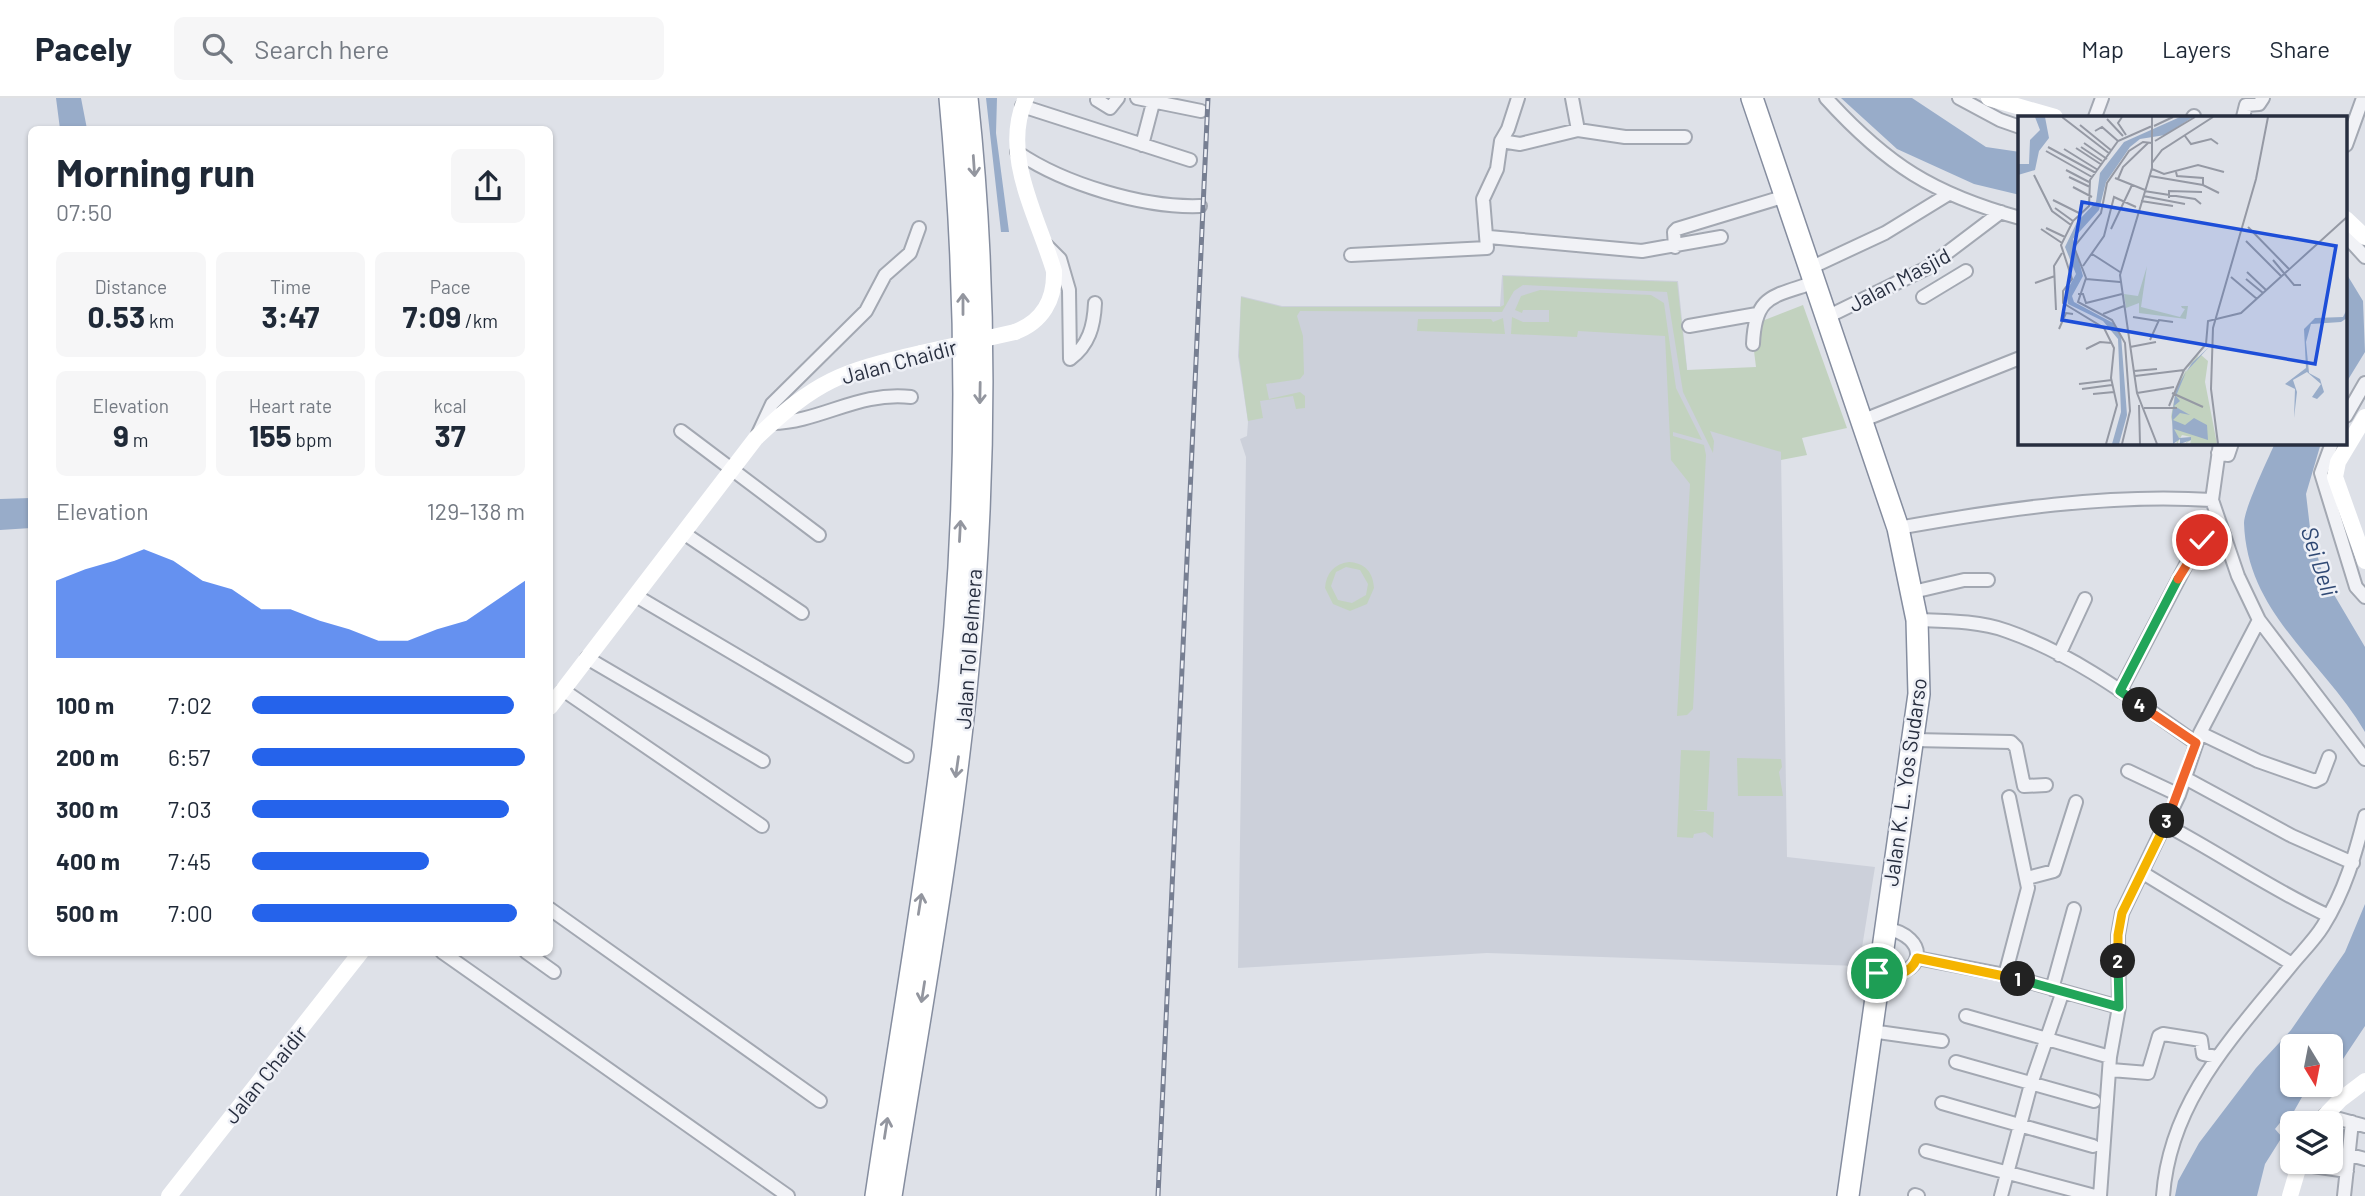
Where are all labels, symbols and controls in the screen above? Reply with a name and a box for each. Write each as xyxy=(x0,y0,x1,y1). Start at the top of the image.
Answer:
search box xyxy=(174,17,664,80)
text: Pacely xyxy=(35,28,132,68)
icon: search xyxy=(198,29,236,67)
text: Search here xyxy=(254,33,389,64)
text: Map xyxy=(2081,34,2124,63)
text: Layers xyxy=(2162,34,2231,63)
text: Share xyxy=(2269,34,2330,63)
inset map xyxy=(2018,116,2348,444)
text: Morning run xyxy=(56,149,255,195)
button: share xyxy=(451,149,525,223)
one-way arrow xyxy=(968,154,981,177)
text: 07:50 xyxy=(56,198,113,226)
street label: Jalan Masjid xyxy=(1844,242,1954,316)
text: Distance xyxy=(95,275,167,298)
text: Time xyxy=(270,275,311,298)
text: Pace xyxy=(430,275,471,298)
one-way arrow xyxy=(956,293,970,316)
text: 0.53 xyxy=(88,298,145,334)
text: 3:47 xyxy=(261,298,319,334)
text: 7:09 xyxy=(402,298,461,334)
text: km xyxy=(145,309,174,332)
text: /km xyxy=(461,309,498,332)
street label: Jalan Chaidir xyxy=(839,333,960,388)
one-way arrow xyxy=(974,381,987,404)
text: Elevation xyxy=(93,394,169,417)
text: Heart rate xyxy=(249,394,332,417)
text: kcal xyxy=(434,394,467,417)
text: 9 xyxy=(113,417,129,453)
text: 155 xyxy=(249,417,292,453)
text: 37 xyxy=(435,417,466,453)
text: m xyxy=(129,428,149,451)
text: bpm xyxy=(292,428,332,451)
text: Elevation xyxy=(56,497,149,525)
text: 129–138 m xyxy=(427,497,525,525)
pin xyxy=(2172,510,2232,570)
one-way arrow xyxy=(953,520,966,543)
icon: check xyxy=(2183,521,2221,559)
water label: Sei Deli xyxy=(2296,523,2344,600)
street label: Jalan Tol Belmera xyxy=(950,568,986,730)
street label: Jalan K. L. Yos Sudarso xyxy=(1877,676,1931,888)
pin: 4 xyxy=(2122,688,2158,722)
text: 100 m xyxy=(56,691,114,719)
text: 7:02 xyxy=(168,691,212,719)
text: 4 xyxy=(2134,693,2145,716)
text: 200 m xyxy=(56,743,119,771)
text: 6:57 xyxy=(168,743,210,771)
one-way arrow xyxy=(951,755,964,778)
text: 300 m xyxy=(56,795,118,823)
text: 7:03 xyxy=(168,795,212,823)
pin: 3 xyxy=(2150,804,2184,838)
text: 3 xyxy=(2161,809,2172,832)
text: 400 m xyxy=(56,847,120,875)
text: 7:45 xyxy=(168,847,211,875)
one-way arrow xyxy=(914,893,927,916)
text: 500 m xyxy=(56,899,118,927)
text: 7:00 xyxy=(168,899,213,927)
pin xyxy=(1847,943,1907,1003)
pin: 2 xyxy=(2100,944,2136,978)
text: 2 xyxy=(2112,949,2123,972)
icon: arrive xyxy=(1858,954,1896,992)
pin: 1 xyxy=(2000,962,2036,996)
text: 1 xyxy=(2014,967,2021,990)
one-way arrow xyxy=(917,980,930,1003)
street label: Jalan Chaidir xyxy=(218,1020,312,1128)
north arrow xyxy=(2280,1034,2343,1097)
map controls xyxy=(2280,1034,2343,1174)
button: layers xyxy=(2280,1111,2343,1174)
one-way arrow xyxy=(879,1118,892,1140)

